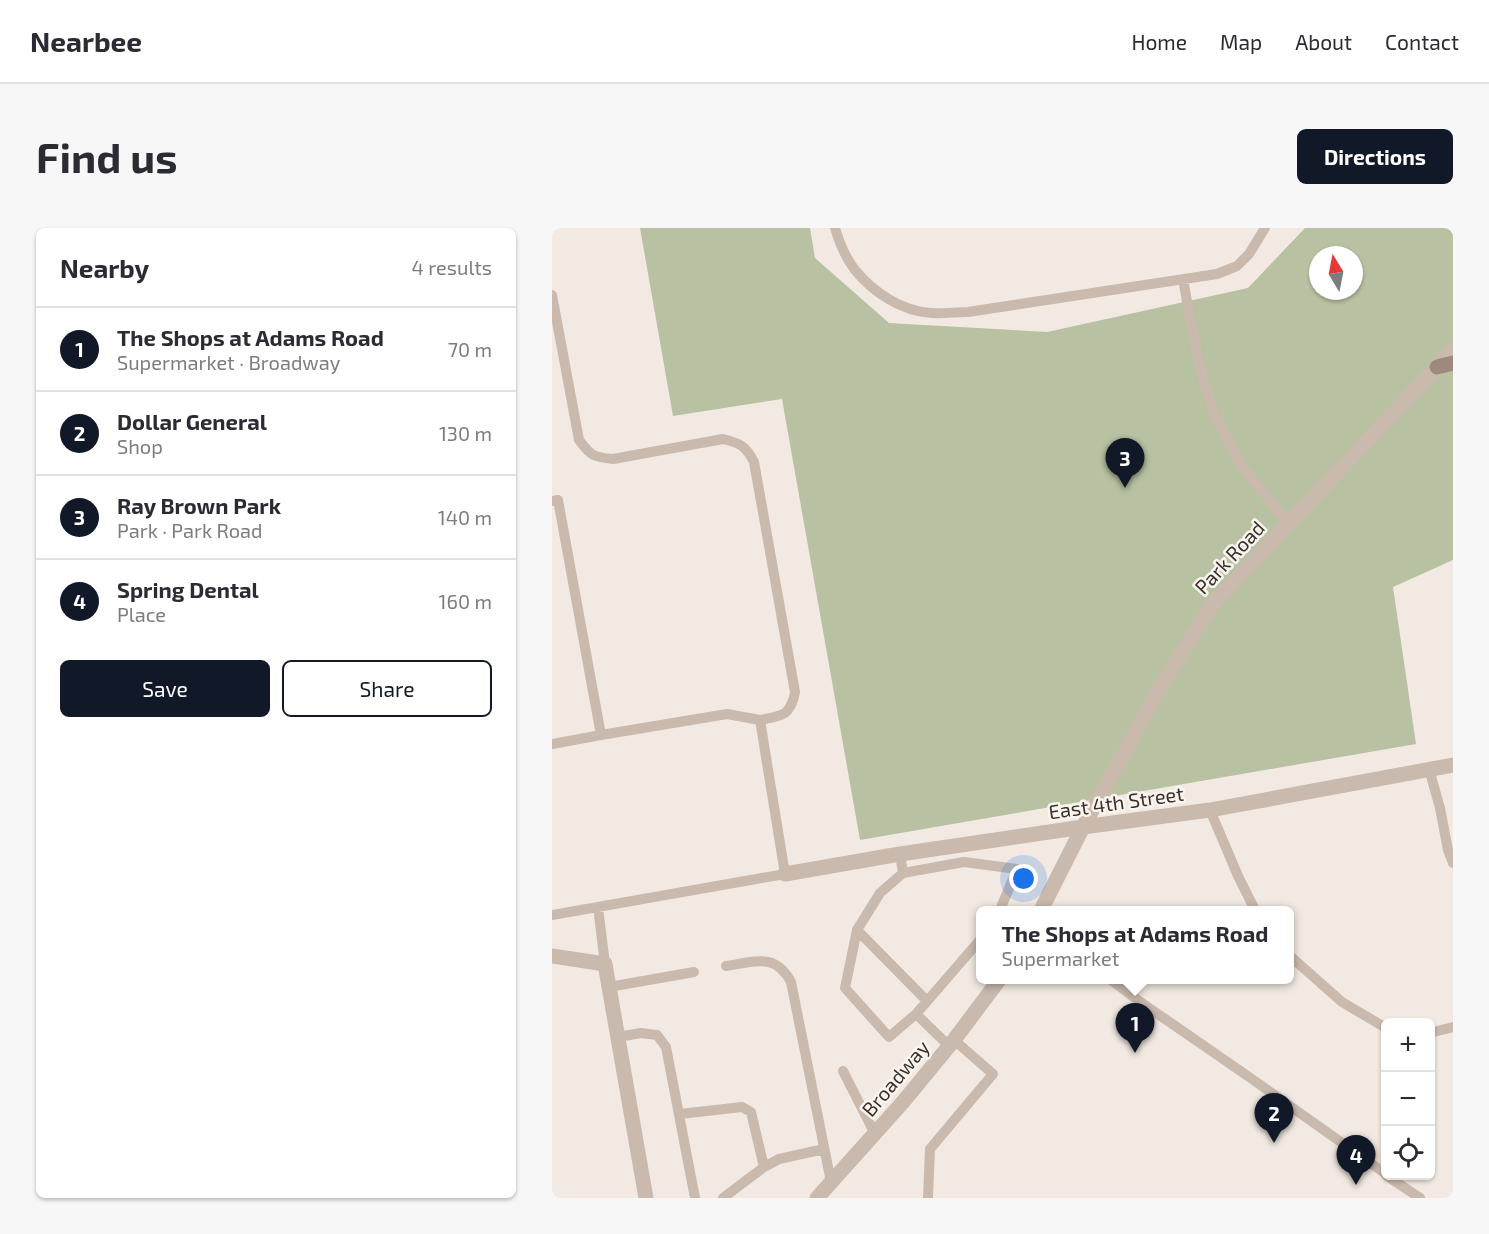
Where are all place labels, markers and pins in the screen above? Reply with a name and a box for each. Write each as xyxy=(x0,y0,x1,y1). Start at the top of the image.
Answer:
pin: 3 xyxy=(1106,438,1144,488)
pin: 1 xyxy=(1116,1004,1154,1053)
pin: 2 xyxy=(1254,1094,1294,1143)
pin: 4 xyxy=(1336,1136,1376,1185)

